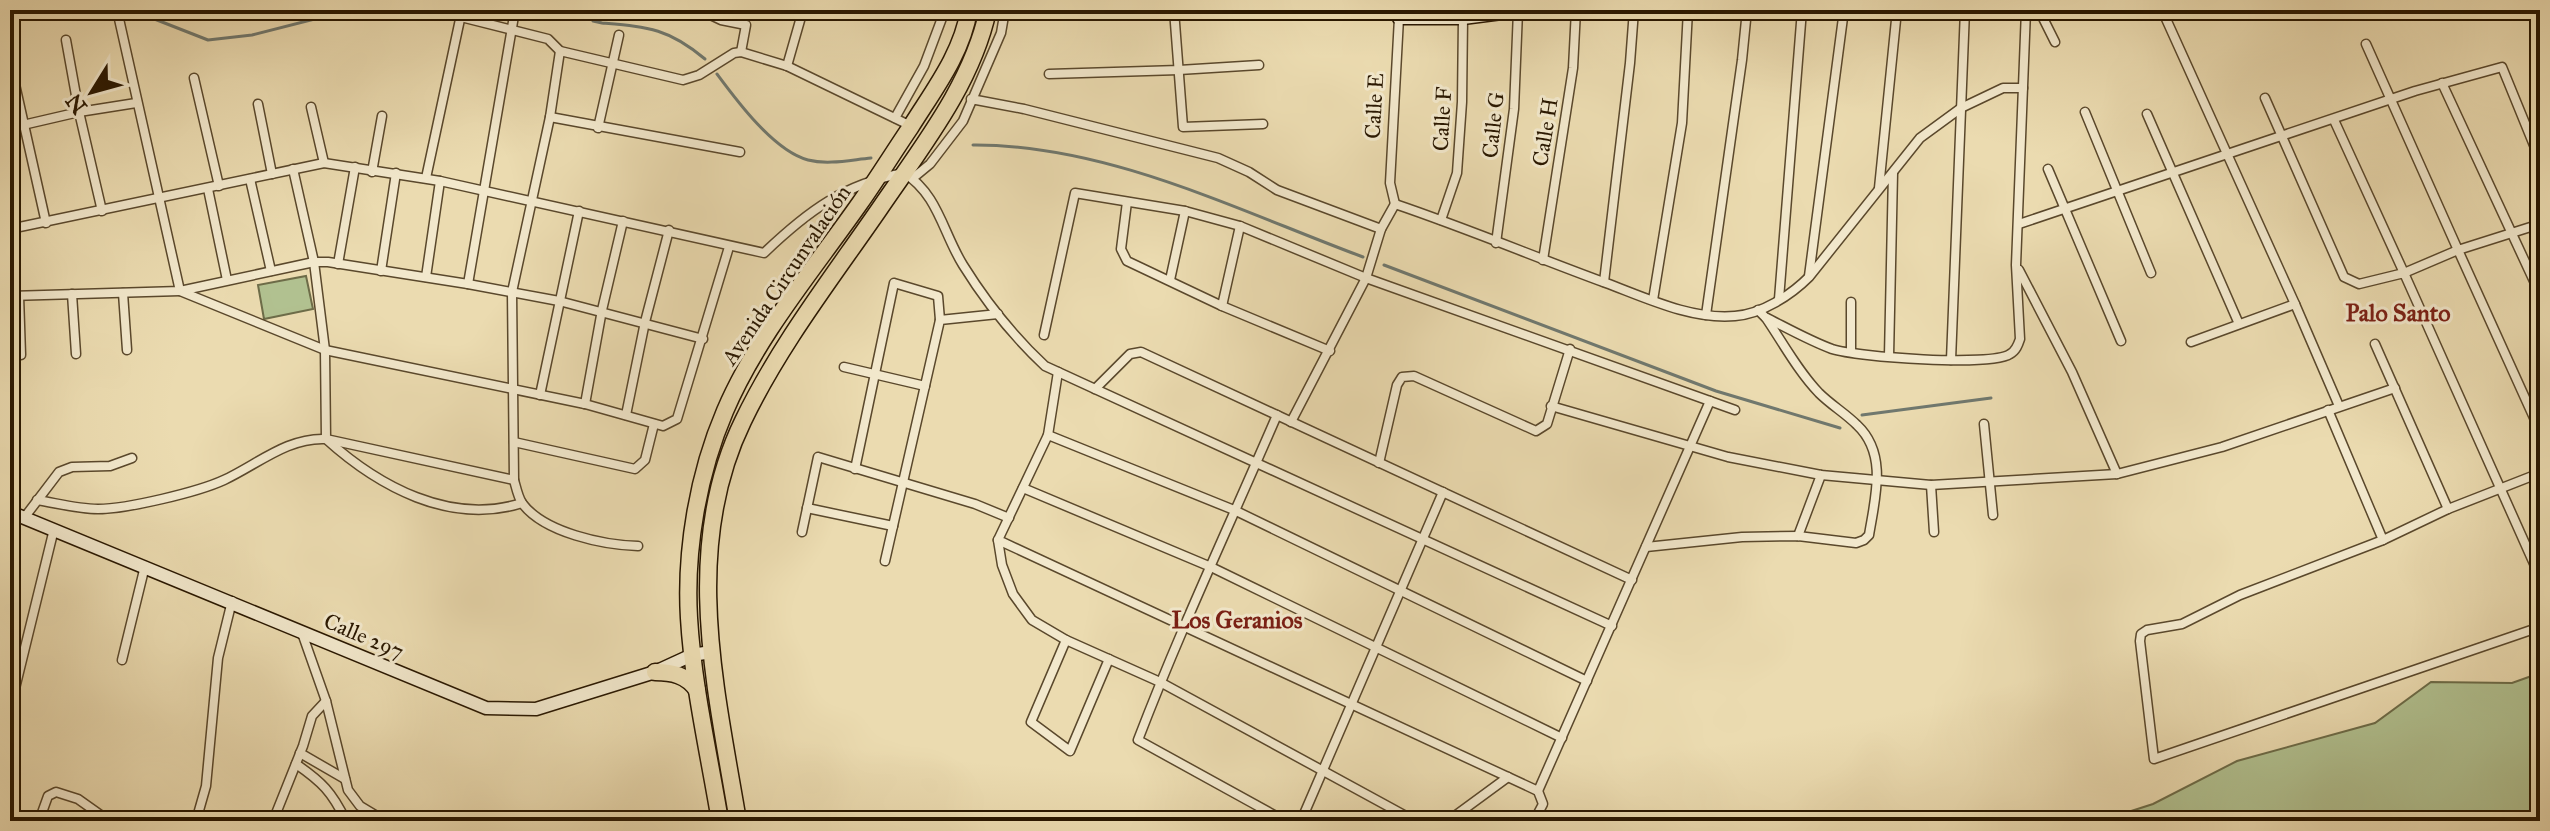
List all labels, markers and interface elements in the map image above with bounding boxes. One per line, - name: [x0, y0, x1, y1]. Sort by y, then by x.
- north arrow: [52, 52, 132, 132]
- street label: Calle E: [1359, 72, 1389, 140]
- street label: Calle F: [1427, 86, 1457, 152]
- text: N: [60, 88, 93, 119]
- street label: Calle G: [1476, 91, 1510, 159]
- street label: Calle H: [1526, 96, 1564, 168]
- street label: Avenida Circunvalación: [715, 180, 856, 371]
- district label: Palo Santo: [2346, 298, 2450, 328]
- district label: Los Geranios: [1171, 605, 1303, 635]
- street label: Calle 297: [320, 607, 408, 665]

